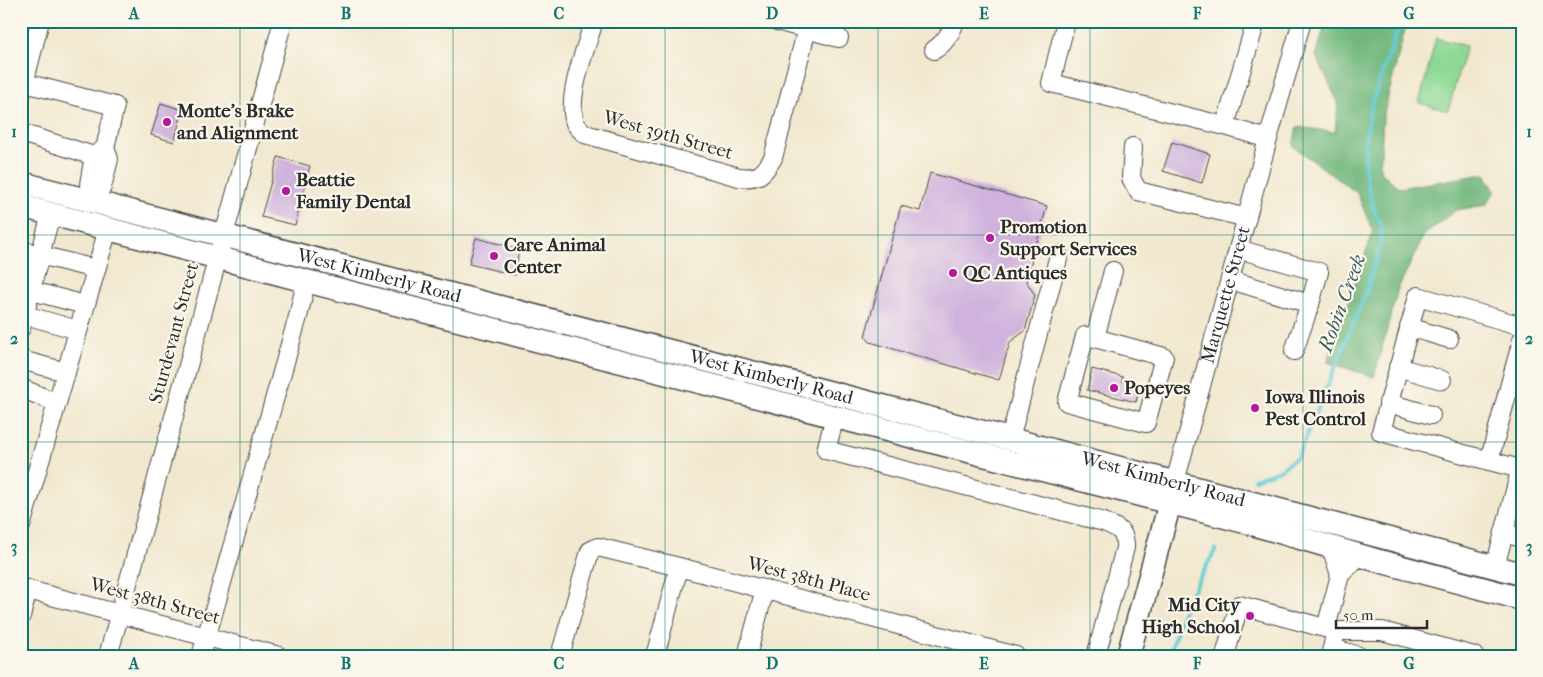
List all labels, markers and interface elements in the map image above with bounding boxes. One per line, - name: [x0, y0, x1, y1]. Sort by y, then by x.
- text: A: [128, 4, 140, 23]
- text: B: [341, 4, 351, 23]
- text: C: [554, 4, 565, 23]
- text: D: [766, 4, 778, 23]
- text: E: [979, 4, 989, 23]
- text: F: [1192, 4, 1202, 23]
- text: G: [1403, 4, 1415, 23]
- place label: Monte's Brake and Alignment: [176, 100, 299, 144]
- street label: West 39th Street: [600, 106, 736, 164]
- marker: Monte's Brake and Alignment: [161, 116, 173, 128]
- text: 1: [11, 122, 17, 141]
- text: 1: [1526, 122, 1532, 141]
- place label: Beattie Family Dental: [295, 169, 412, 213]
- marker: Beattie Family Dental: [280, 185, 292, 197]
- place label: Promotion Support Services: [1000, 216, 1137, 260]
- street label: Marquette Street: [1197, 223, 1255, 366]
- marker: Promotion Support Services: [984, 232, 996, 244]
- place label: Care Animal Center: [504, 234, 607, 278]
- street label: West Kimberly Road: [294, 244, 464, 308]
- marker: Care Animal Center: [488, 250, 500, 262]
- water label: Robin Creek: [1313, 251, 1370, 357]
- street label: Sturdevant Street: [145, 260, 203, 406]
- place label: QC Antiques: [963, 262, 1067, 284]
- marker: QC Antiques: [947, 267, 959, 279]
- text: 2: [10, 329, 18, 348]
- text: 2: [1525, 329, 1533, 348]
- street label: West Kimberly Road: [686, 345, 856, 409]
- place label: Popeyes: [1124, 377, 1190, 399]
- marker: Popeyes: [1108, 382, 1120, 394]
- place label: Iowa Illinois Pest Control: [1265, 386, 1367, 430]
- marker: Iowa Illinois Pest Control: [1249, 402, 1261, 414]
- street label: West Kimberly Road: [1078, 447, 1248, 512]
- text: 3: [11, 537, 17, 557]
- text: 3: [1526, 537, 1532, 557]
- street label: West 38th Place: [744, 552, 873, 606]
- street label: West 38th Street: [87, 573, 223, 629]
- place label: Mid City High School: [1141, 594, 1241, 638]
- scale bar: [1336, 597, 1427, 629]
- text: 50 m: [1343, 606, 1374, 624]
- marker: Mid City High School: [1244, 610, 1256, 622]
- text: A: [128, 654, 140, 673]
- text: B: [341, 654, 351, 673]
- text: C: [554, 654, 565, 673]
- text: D: [766, 654, 778, 673]
- text: E: [979, 654, 989, 673]
- text: F: [1192, 654, 1202, 673]
- text: G: [1403, 654, 1415, 673]

